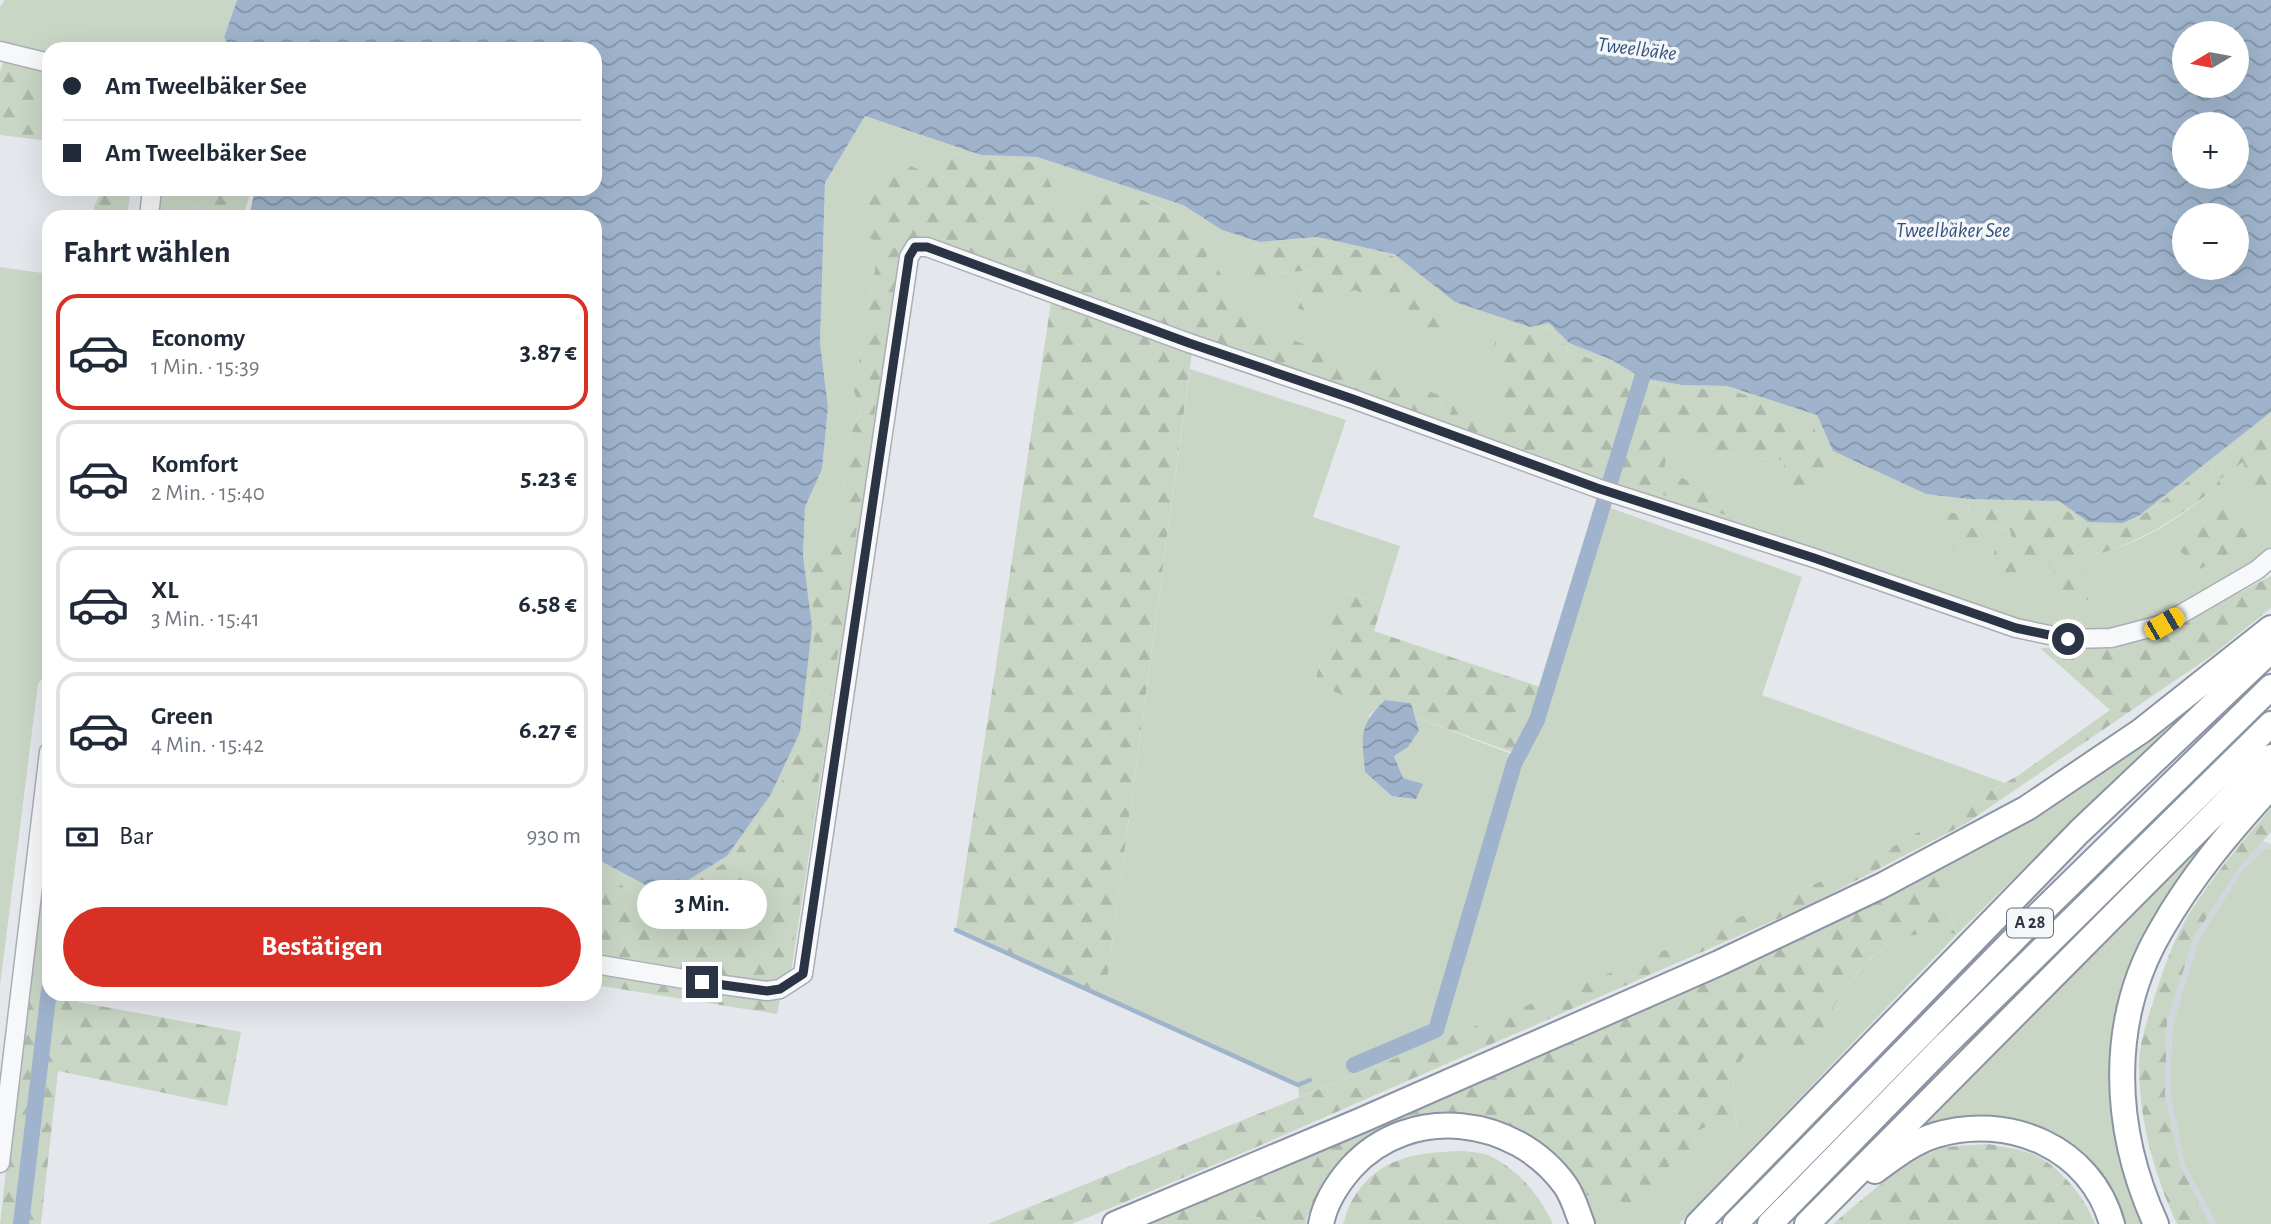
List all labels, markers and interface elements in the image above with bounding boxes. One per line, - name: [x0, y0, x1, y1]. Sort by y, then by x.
- north arrow: [2172, 21, 2249, 98]
- map controls: [2172, 21, 2249, 280]
- water label: Tweelbäke: [1596, 34, 1678, 64]
- text: Am Tweelbäker See: [105, 73, 307, 99]
- button: +: [2172, 112, 2249, 189]
- text: Am Tweelbäker See: [105, 140, 307, 166]
- button: −: [2172, 203, 2249, 280]
- water label: Tweelbäker See: [1896, 220, 2010, 241]
- text: Fahrt wählen: [63, 236, 231, 268]
- icon: car: [67, 321, 130, 384]
- text: Economy: [151, 325, 245, 351]
- text: 3.87 €: [520, 339, 577, 365]
- text: 1 Min. · 15:39: [151, 356, 260, 379]
- icon: car: [67, 447, 130, 510]
- text: Komfort: [151, 451, 238, 477]
- text: 5.23 €: [520, 465, 577, 491]
- text: 2 Min. · 15:40: [151, 482, 265, 505]
- icon: car: [67, 573, 130, 636]
- text: XL: [151, 577, 178, 603]
- text: 6.58 €: [518, 591, 577, 617]
- car: [2141, 604, 2188, 644]
- text: 3 Min. · 15:41: [151, 608, 260, 631]
- route start: [2052, 623, 2084, 655]
- icon: car: [67, 699, 130, 762]
- text: Green: [151, 703, 213, 729]
- text: 6.27 €: [519, 717, 577, 743]
- text: 4 Min. · 15:42: [151, 734, 264, 757]
- icon: cash: [63, 818, 101, 856]
- text: Bar: [119, 823, 153, 849]
- text: 930 m: [526, 825, 581, 848]
- callout: 3 Min.: [637, 880, 767, 930]
- text: 3 Min.: [674, 893, 730, 916]
- button: Bestätigen: [63, 907, 581, 987]
- road number: A 28: [2007, 908, 2053, 938]
- route end: [686, 966, 718, 998]

